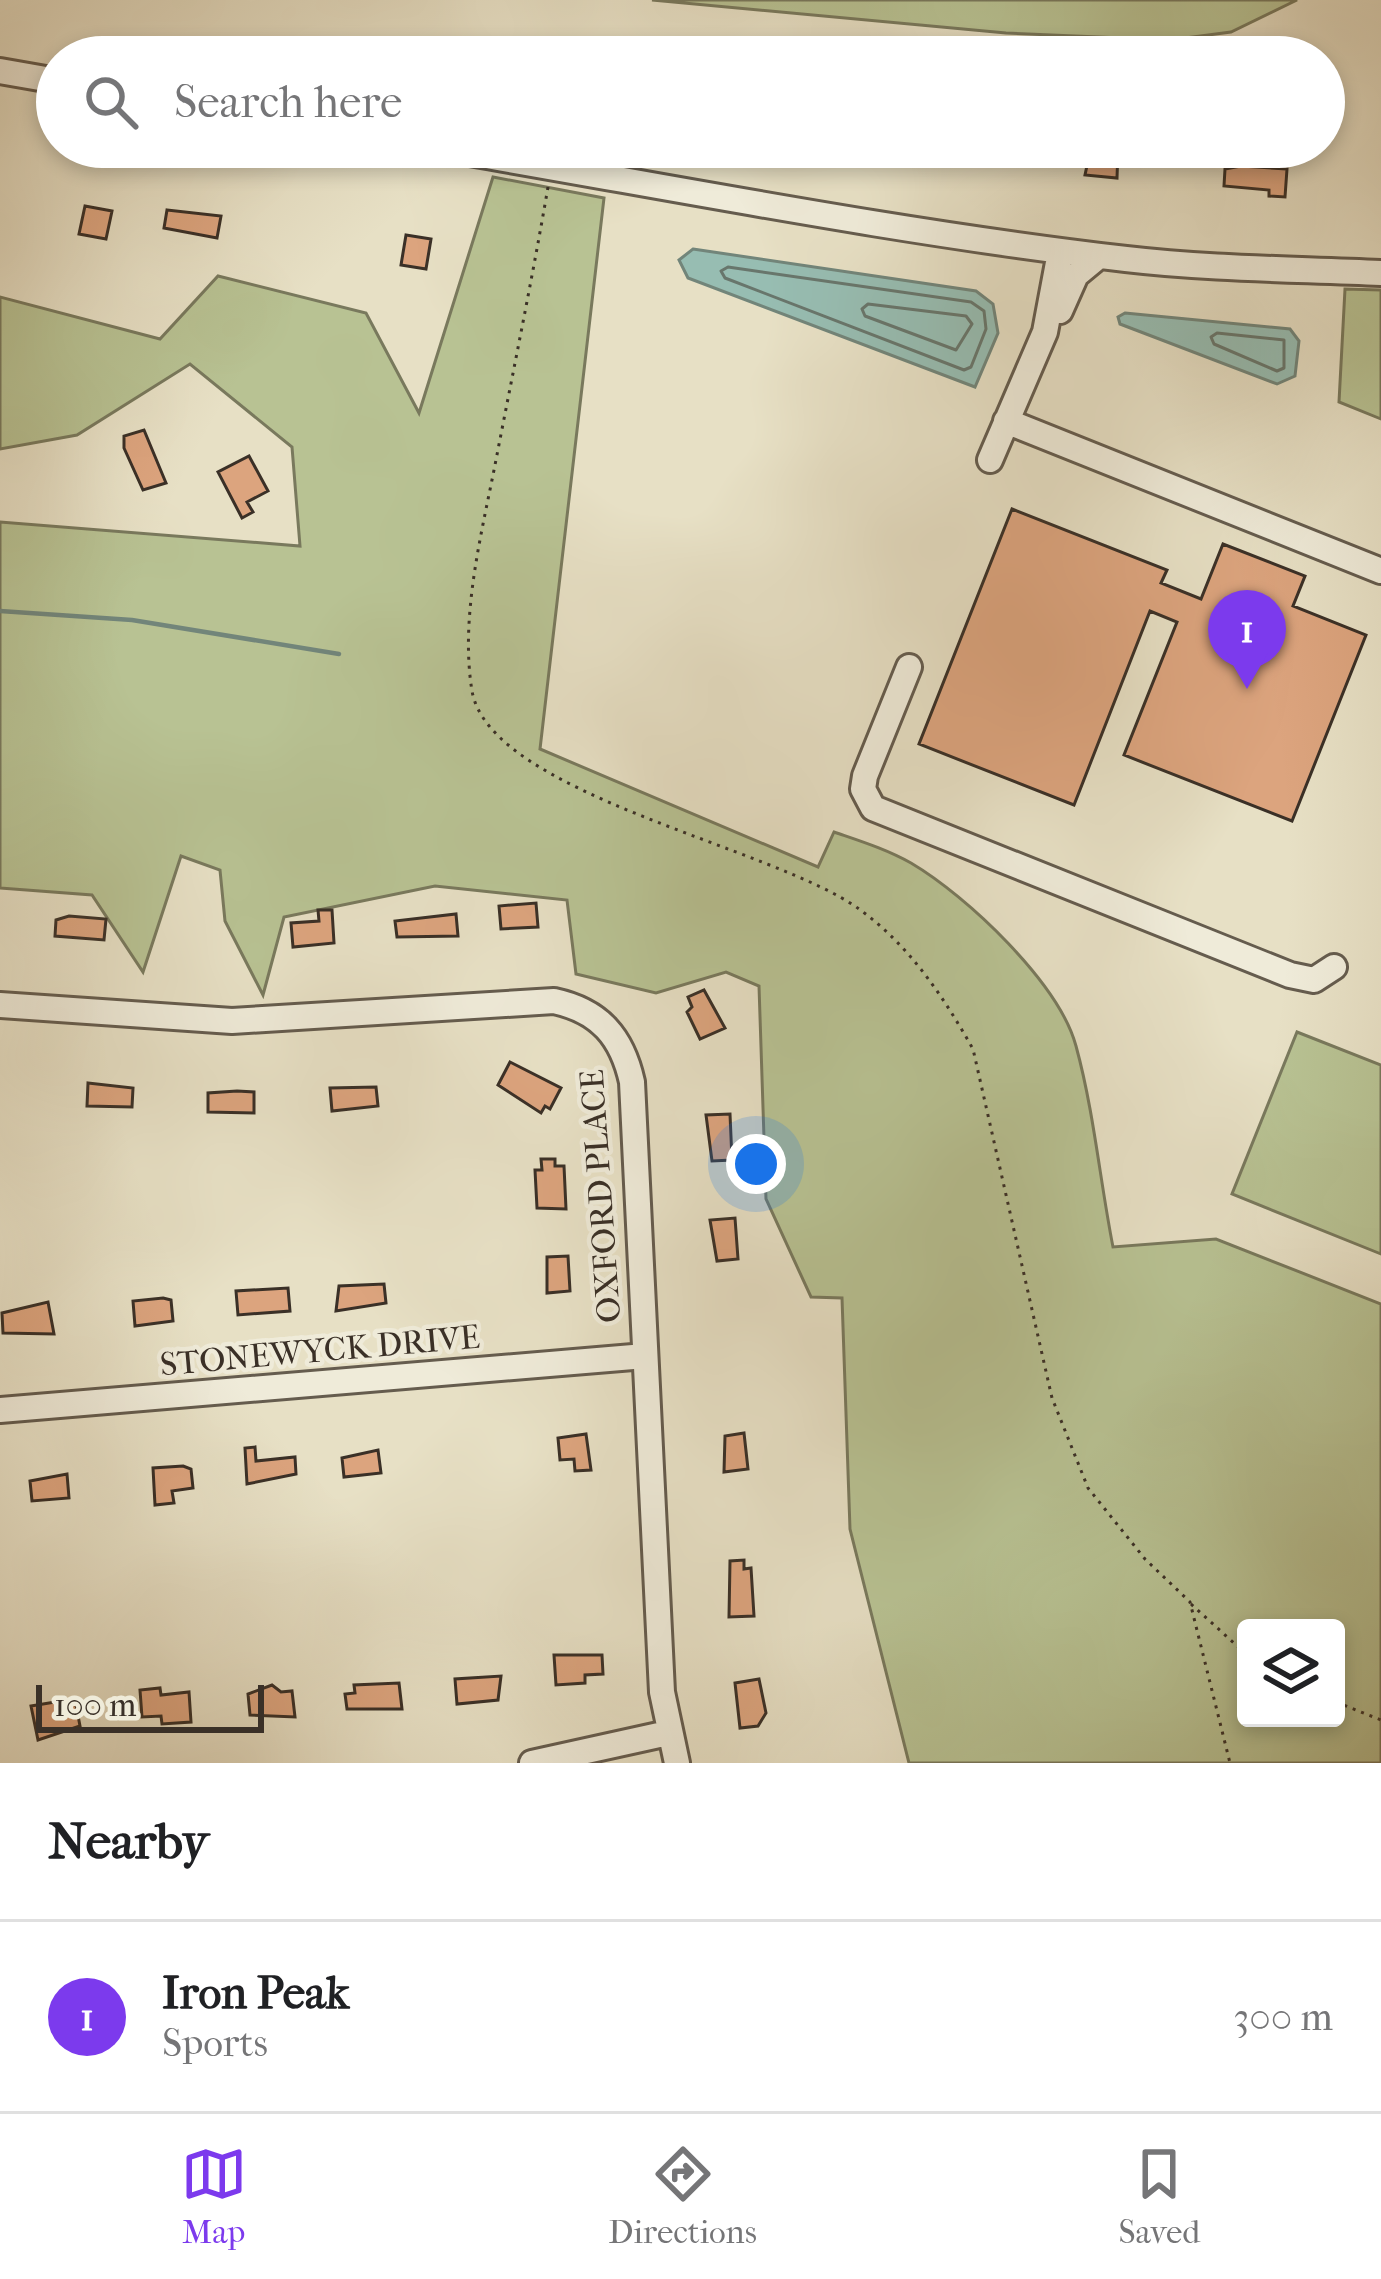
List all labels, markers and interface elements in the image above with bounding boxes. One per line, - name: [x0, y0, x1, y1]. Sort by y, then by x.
- search box: [36, 36, 1345, 168]
- icon: search: [78, 69, 144, 135]
- text: Search here: [174, 76, 402, 129]
- pin: 1: [1208, 590, 1286, 689]
- street label: OXFORD PLACE: [573, 1068, 629, 1324]
- your location: [726, 1134, 786, 1194]
- street label: STONEWYCK DRIVE: [158, 1318, 482, 1384]
- map controls: [1237, 1619, 1345, 1727]
- button: layers: [1237, 1619, 1345, 1727]
- scale bar: [36, 1679, 264, 1732]
- text: 100 m: [54, 1686, 137, 1725]
- text: Nearby: [48, 1811, 209, 1871]
- text: Iron Peak: [162, 1967, 349, 2020]
- text: 1: [80, 1994, 94, 2040]
- text: 300 m: [1233, 1994, 1333, 2040]
- text: Sports: [162, 2020, 268, 2066]
- tab: Map: [181, 2141, 247, 2252]
- tab: Directions: [608, 2141, 757, 2252]
- tab: Saved: [1118, 2141, 1200, 2252]

